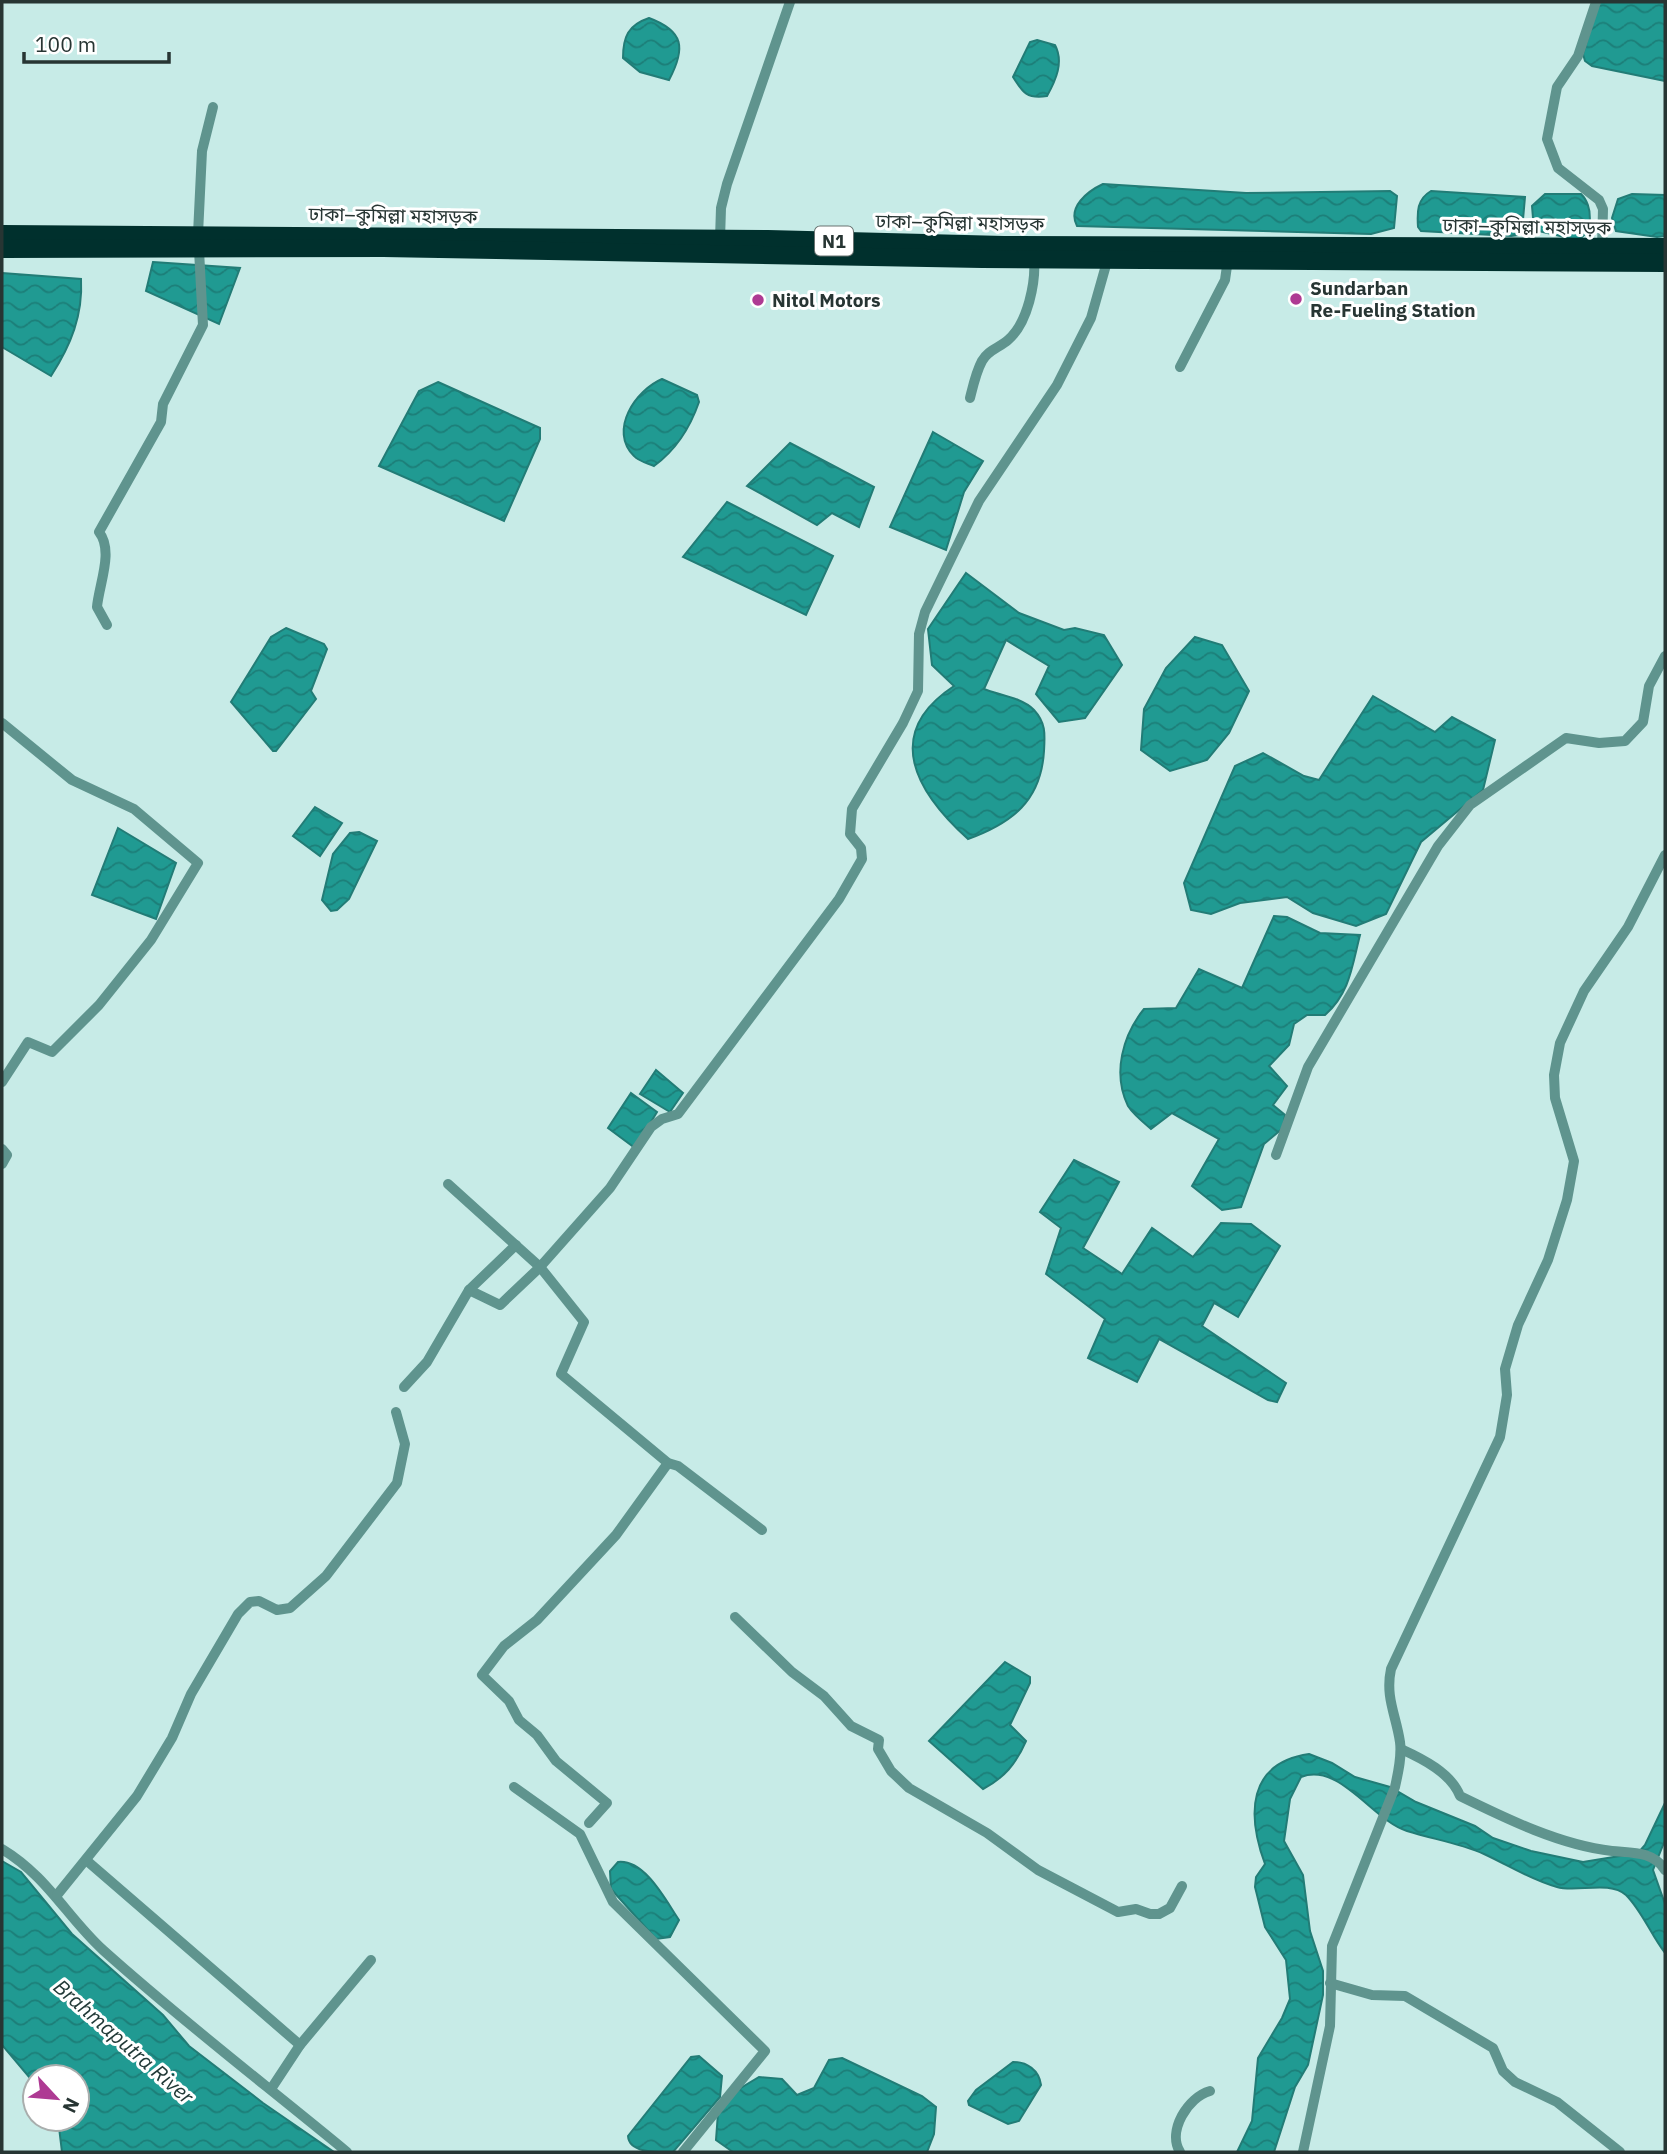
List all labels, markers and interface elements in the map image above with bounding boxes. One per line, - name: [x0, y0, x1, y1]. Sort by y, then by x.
- scale bar: [24, 21, 170, 65]
- text: 100 m: [35, 30, 96, 58]
- street label: ঢাকা–কুমিল্লা মহাসড়ক: [307, 202, 478, 228]
- street label: ঢাকা–কুমিল্লা মহাসড়ক: [874, 209, 1045, 235]
- street label: ঢাকা–কুমিল্লা মহাসড়ক: [1441, 213, 1612, 239]
- road number: N1: [815, 227, 853, 256]
- place label: Sundarban Re-Fueling Station: [1310, 276, 1476, 322]
- place label: Nitol Motors: [772, 288, 881, 312]
- marker: Sundarban Re-Fueling Station: [1288, 291, 1304, 307]
- marker: Nitol Motors: [750, 292, 766, 308]
- water label: Brahmaputra River: [48, 1972, 201, 2111]
- north arrow: [21, 2063, 91, 2133]
- text: N: [57, 2094, 85, 2117]

